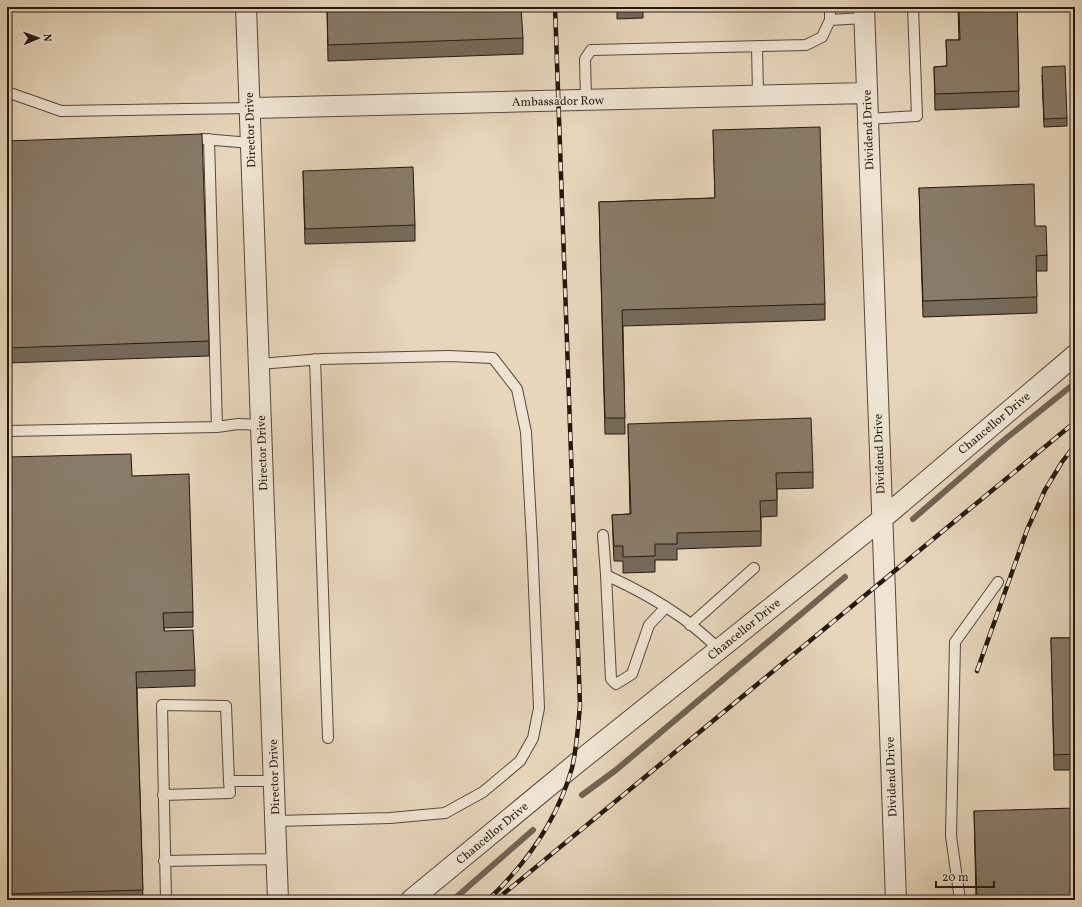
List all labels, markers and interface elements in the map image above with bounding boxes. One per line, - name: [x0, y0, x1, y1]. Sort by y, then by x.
- north arrow: [18, 18, 58, 58]
- text: N: [39, 33, 54, 42]
- street label: Dividend Drive: [860, 89, 878, 170]
- street label: Director Drive: [242, 92, 260, 168]
- street label: Ambassador Row: [512, 93, 605, 111]
- street label: Chancellor Drive: [955, 389, 1034, 459]
- street label: Dividend Drive: [871, 413, 889, 494]
- street label: Director Drive: [254, 415, 272, 491]
- street label: Chancellor Drive: [705, 595, 785, 664]
- street label: Dividend Drive: [883, 736, 901, 817]
- street label: Director Drive: [266, 739, 284, 815]
- street label: Chancellor Drive: [453, 799, 532, 869]
- scale bar: [936, 863, 994, 889]
- text: 20 m: [942, 870, 969, 886]

